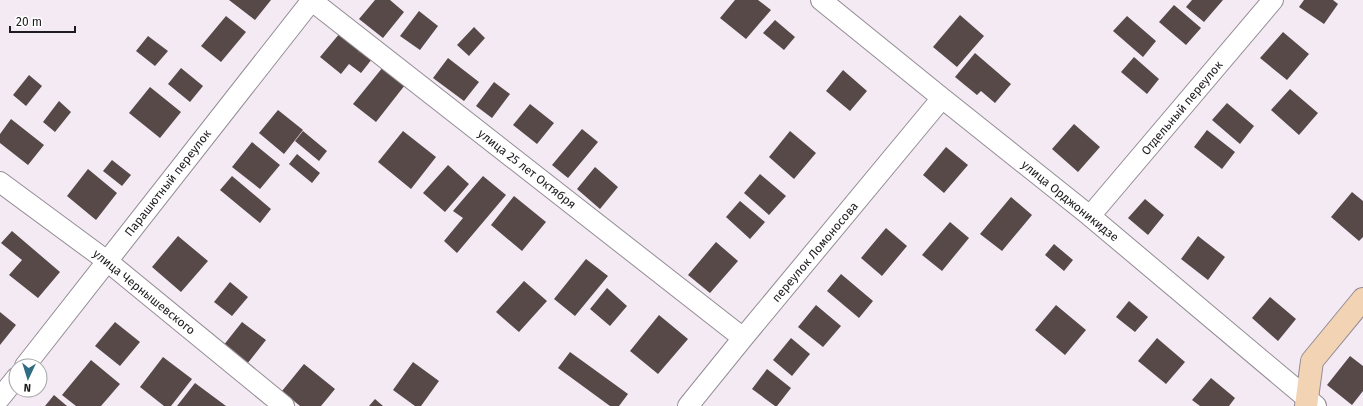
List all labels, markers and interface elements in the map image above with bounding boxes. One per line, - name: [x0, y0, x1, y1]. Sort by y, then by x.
- scale bar: [10, 8, 75, 34]
- text: 20 m: [16, 15, 42, 29]
- street label: Отдельный переулок: [1138, 57, 1226, 158]
- street label: Парашютный переулок: [122, 126, 215, 239]
- street label: улица 25 лет Октября: [475, 126, 579, 212]
- street label: улица Орджоникидзе: [1019, 157, 1121, 245]
- street label: переулок Ломоносова: [769, 199, 861, 305]
- street label: улица Чернышевского: [90, 247, 198, 337]
- north arrow: [8, 358, 48, 398]
- text: N: [23, 381, 31, 394]

